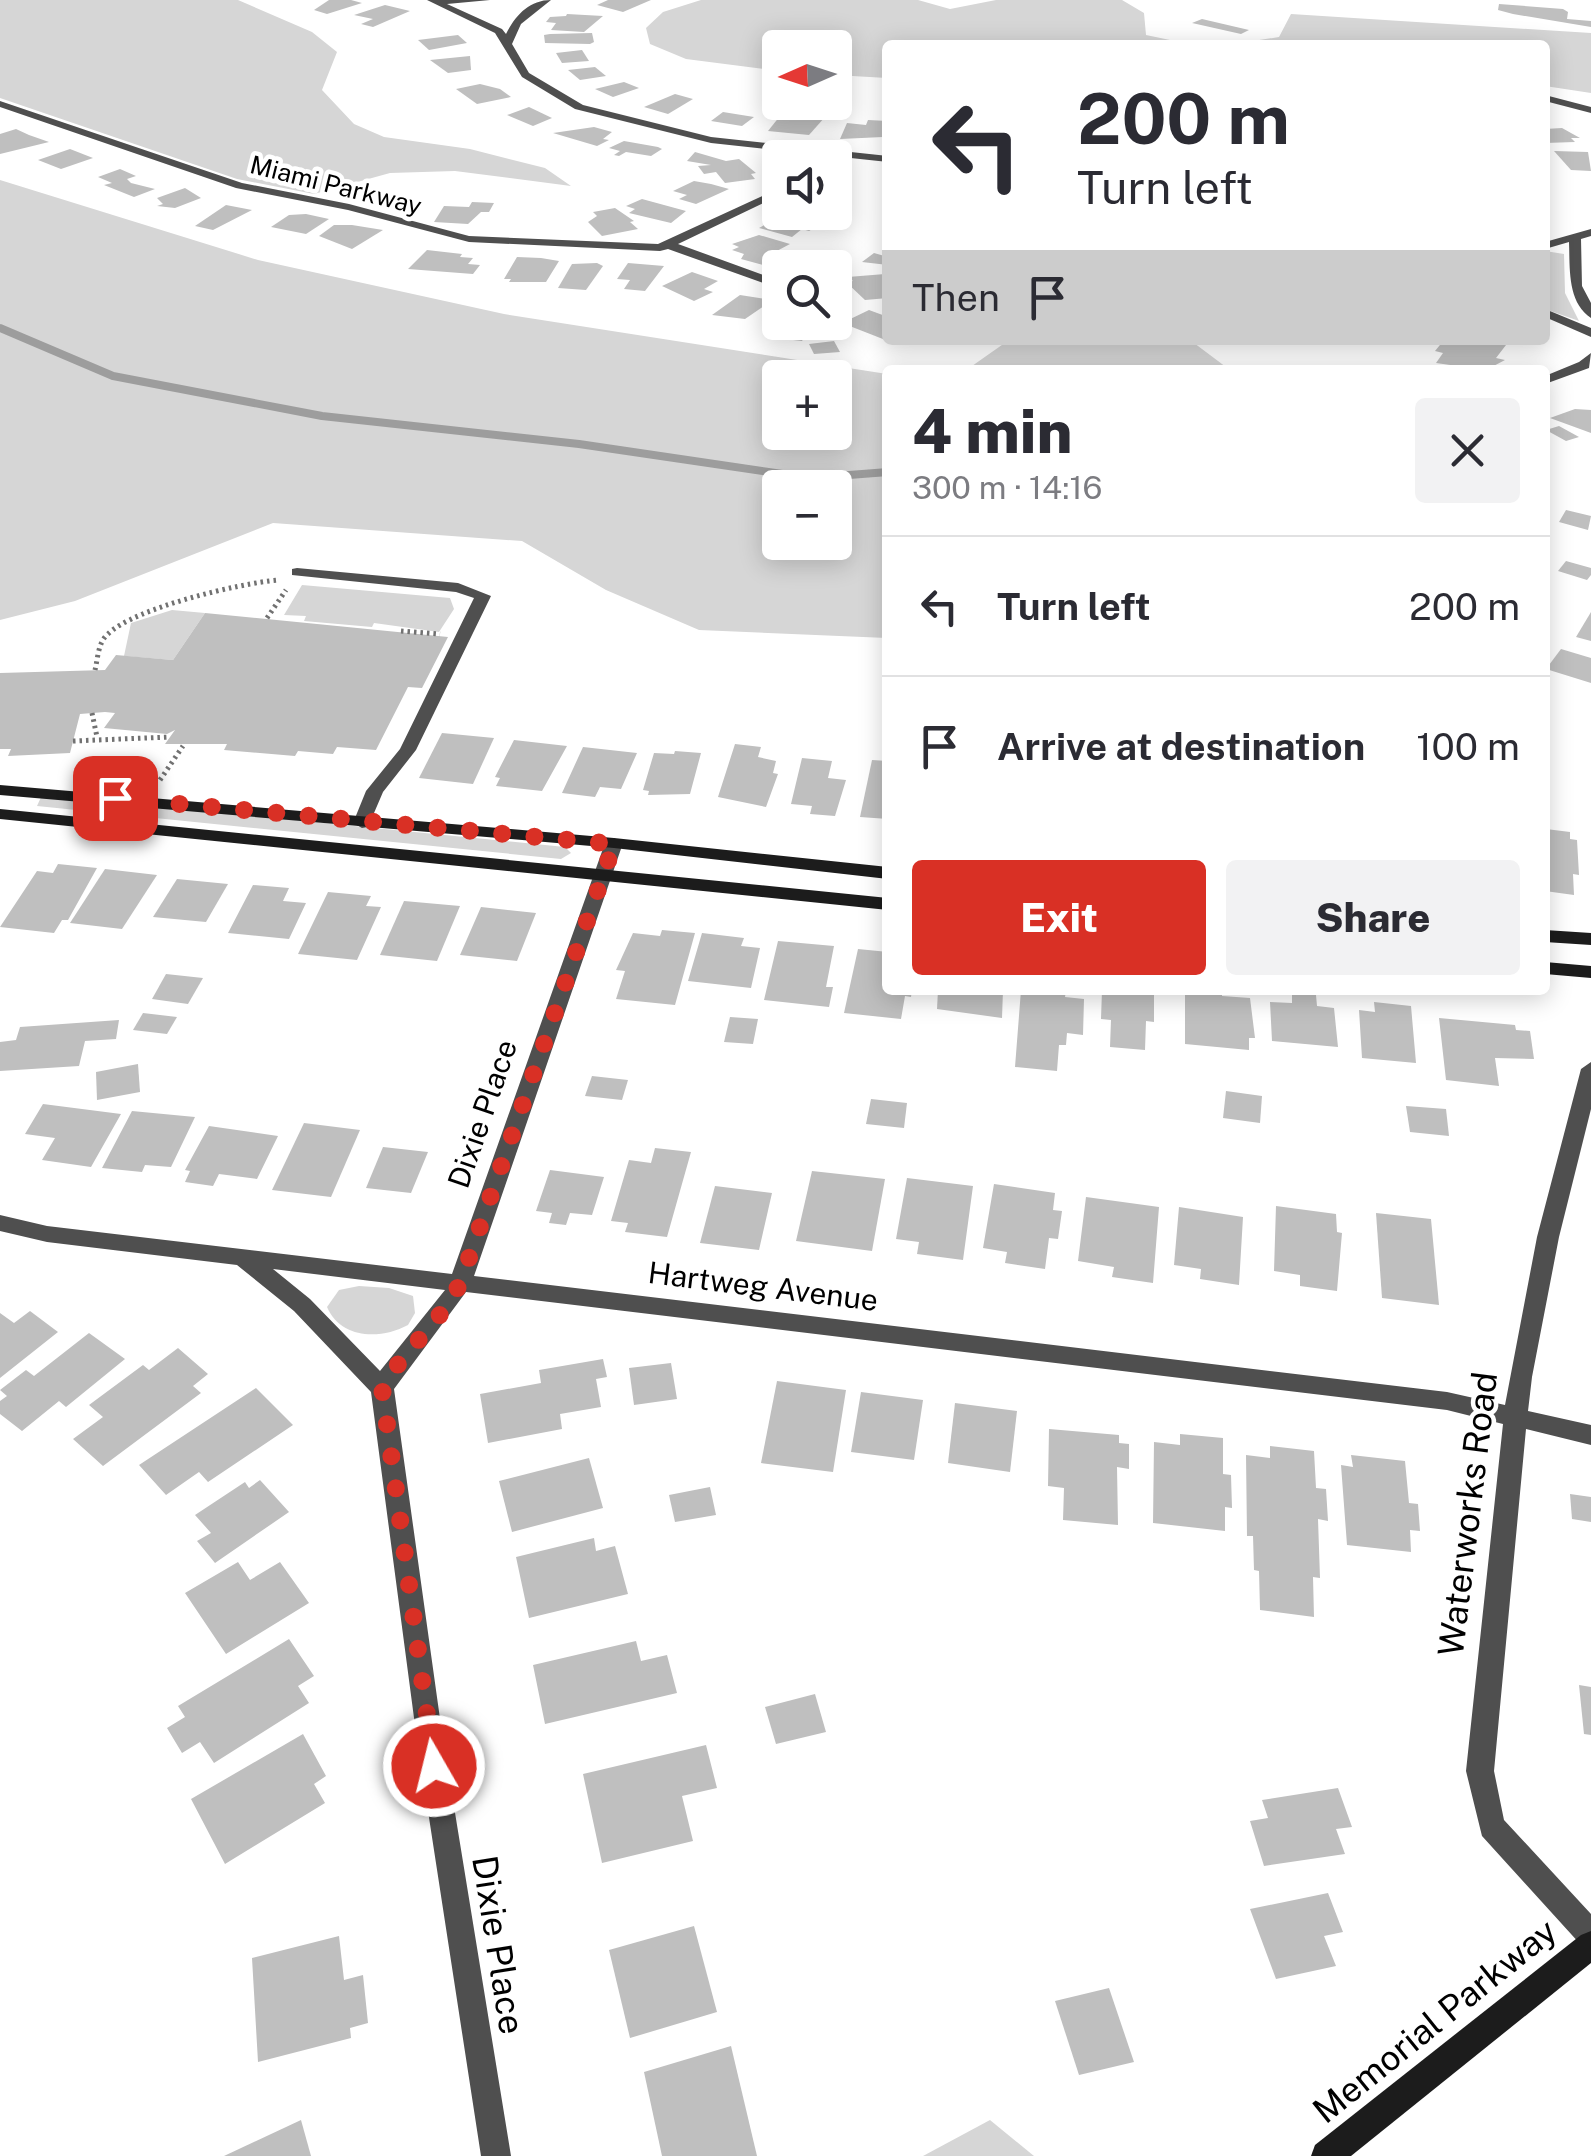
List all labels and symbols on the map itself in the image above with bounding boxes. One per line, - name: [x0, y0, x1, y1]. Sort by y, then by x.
- north arrow: [762, 30, 852, 120]
- street label: Miami Parkway: [247, 149, 425, 221]
- pin: [73, 756, 158, 841]
- street label: Dixie Place: [440, 1035, 524, 1193]
- street label: Hartweg Avenue: [646, 1254, 880, 1318]
- street label: Waterworks Road: [1430, 1369, 1505, 1658]
- position arrow: [382, 1714, 486, 1818]
- street label: Dixie Place: [464, 1853, 533, 2037]
- street label: Memorial Parkway: [1305, 1910, 1565, 2131]

